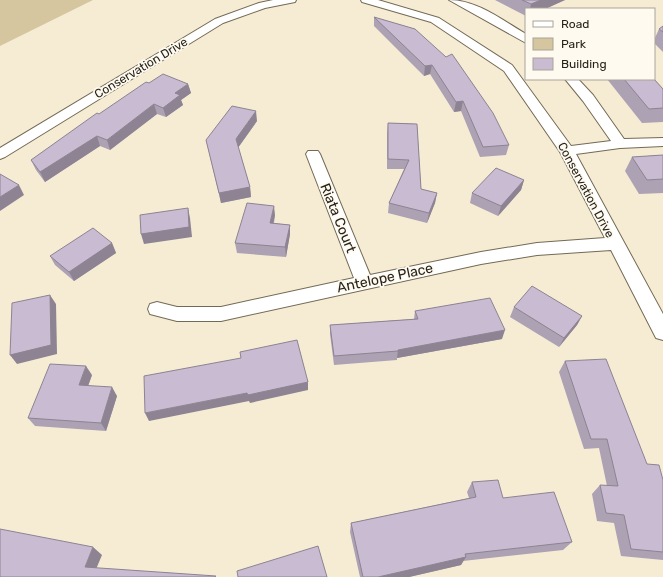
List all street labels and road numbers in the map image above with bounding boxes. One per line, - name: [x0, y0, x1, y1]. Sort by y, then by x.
- street label: Conservation Drive: [92, 35, 190, 101]
- street label: Conservation Drive: [555, 140, 617, 240]
- street label: Riata Court: [316, 181, 360, 256]
- street label: Antelope Place: [335, 259, 435, 296]

